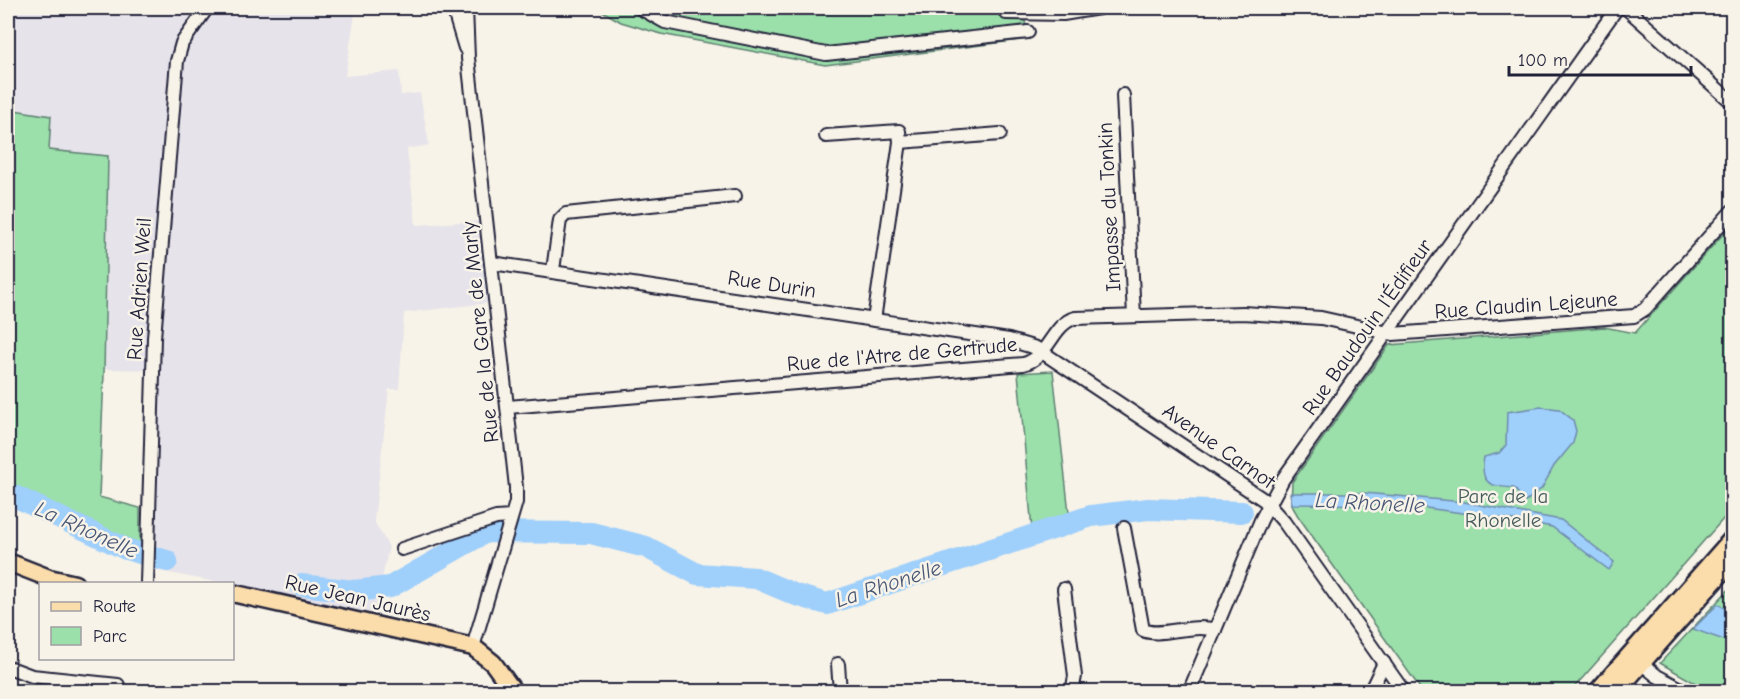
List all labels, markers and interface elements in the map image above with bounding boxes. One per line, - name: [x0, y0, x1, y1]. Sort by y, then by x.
- scale bar: [1509, 39, 1690, 77]
- text: 100 m: [1518, 50, 1568, 71]
- street label: Impasse du Tonkin: [1093, 122, 1125, 292]
- street label: Rue Adrien Weil: [122, 217, 156, 361]
- street label: Rue de la Gare de Marly: [456, 219, 504, 444]
- street label: Rue Baudouin l'Édifieur: [1297, 234, 1437, 420]
- street label: Rue Durin: [726, 265, 818, 303]
- street label: Rue Claudin Lejeune: [1434, 287, 1618, 323]
- street label: Rue de l'Atre de Gertrude: [786, 332, 1018, 376]
- street label: Avenue Carnot: [1158, 398, 1281, 494]
- park label: Parc de la Rhonelle: [1458, 484, 1548, 532]
- water label: La Rhonelle: [1314, 487, 1426, 519]
- water label: La Rhonelle: [31, 496, 142, 564]
- water label: La Rhonelle: [832, 555, 945, 613]
- street label: Rue Jean Jaurès: [283, 570, 433, 626]
- legend: [39, 582, 234, 660]
- text: Route: [93, 596, 136, 617]
- text: Parc: [93, 626, 127, 647]

